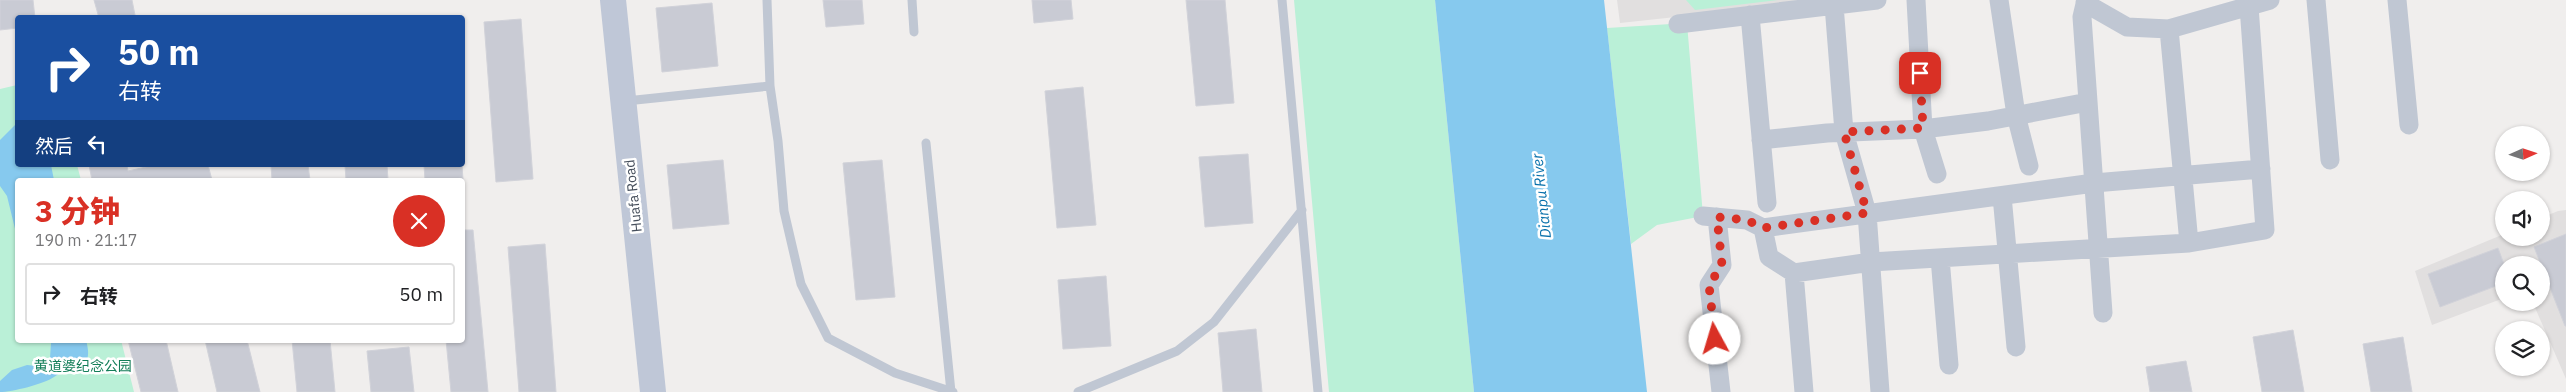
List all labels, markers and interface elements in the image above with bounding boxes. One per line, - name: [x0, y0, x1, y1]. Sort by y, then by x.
- text: 50 m: [118, 29, 200, 75]
- icon: right: [35, 35, 100, 100]
- pin: [1899, 52, 1941, 94]
- icon: arrive: [1906, 59, 1934, 87]
- text: 右转: [118, 76, 162, 105]
- north arrow: [2495, 126, 2550, 181]
- map controls: [2495, 126, 2550, 376]
- icon: left: [83, 130, 111, 158]
- text: 然后: [35, 134, 73, 158]
- water label: Dianpu River: [1527, 152, 1555, 239]
- street label: Huafa Road: [620, 159, 646, 233]
- text: 3 分钟: [35, 191, 120, 230]
- button: sound: [2495, 191, 2550, 246]
- button: close: [393, 195, 445, 247]
- text: 190 m · 21:17: [35, 230, 137, 250]
- button: search: [2495, 256, 2550, 311]
- icon: right: [37, 280, 65, 308]
- text: 50 m: [399, 282, 443, 306]
- text: 右转: [80, 284, 118, 308]
- position arrow: [1688, 312, 1740, 364]
- button: layers: [2495, 321, 2550, 376]
- park label: 黄道婆纪念公园: [34, 357, 132, 375]

